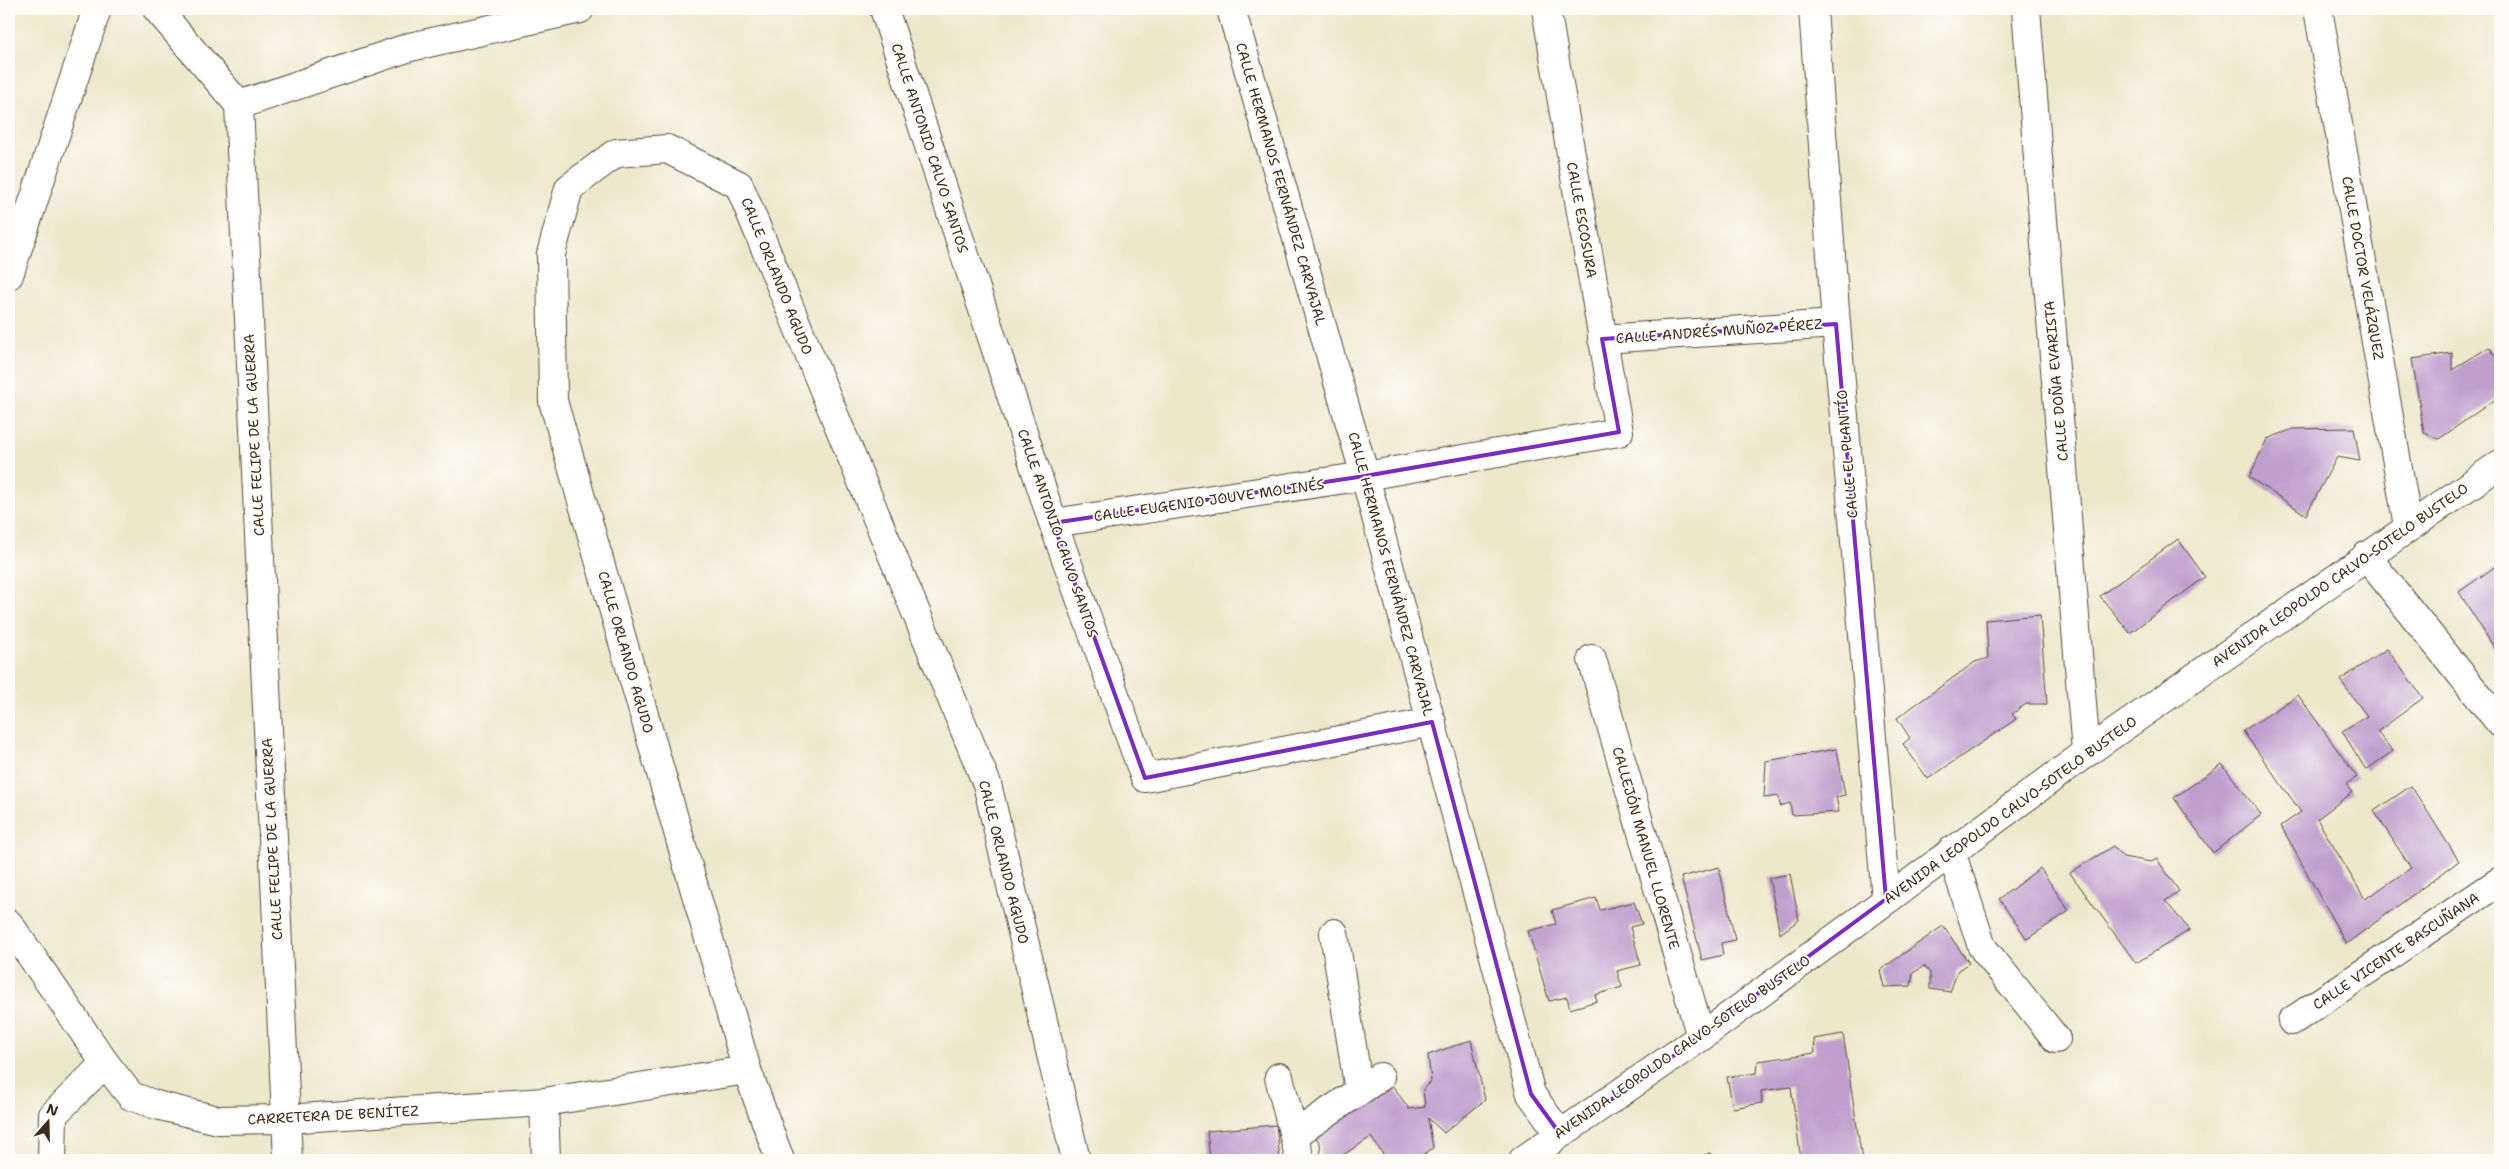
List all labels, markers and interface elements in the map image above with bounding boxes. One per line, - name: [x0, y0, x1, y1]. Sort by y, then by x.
- street label: CALLE HERMANOS FERNÁNDEZ CARVAJAL: [1232, 40, 1330, 328]
- street label: CALLE ANTONIO CALVO SANTOS: [888, 41, 973, 255]
- street label: CALLE ESCOSURA: [1563, 161, 1601, 279]
- street label: CALLE DOCTOR VELÁZQUEZ: [2338, 175, 2388, 362]
- street label: CALLE ORLANDO AGUDO: [737, 195, 817, 357]
- street label: CALLE DOÑA EVARISTA: [2039, 300, 2072, 462]
- street label: CALLE ANDRÉS MUÑOZ PÉREZ: [1615, 314, 1823, 347]
- street label: CALLE FELIPE DE LA GUERRA: [240, 333, 268, 537]
- street label: CALLE EL PLANTÍO: [1832, 389, 1862, 519]
- street label: CALLE ANTONIO CALVO SANTOS: [1014, 426, 1102, 640]
- street label: CALLE HERMANOS FERNÁNDEZ CARVAJAL: [1344, 430, 1438, 718]
- street label: CALLE EUGENIO JOUVE MOLINÉS: [1093, 475, 1326, 525]
- street label: AVENIDA LEOPOLDO CALVO-SOTELO BUSTELO: [2208, 479, 2472, 671]
- street label: CALLE ORLANDO AGUDO: [594, 569, 658, 735]
- street label: AVENIDA LEOPOLDO CALVO-SOTELO BUSTELO: [1880, 712, 2140, 908]
- street label: CALLE FELIPE DE LA GUERRA: [258, 737, 286, 941]
- street label: CALLEJÓN MANUEL LLORENTE: [1608, 745, 1684, 952]
- street label: CALLE ORLANDO AGUDO: [975, 778, 1033, 946]
- street label: CALLE VICENTE BASCUÑANA: [2309, 888, 2483, 1014]
- street label: AVENIDA LEOPOLDO CALVO-SOTELO BUSTELO: [1550, 951, 1814, 1143]
- north arrow: [22, 1096, 72, 1146]
- text: N: [44, 1099, 61, 1120]
- street label: CARRETERA DE BENÍTEZ: [247, 1101, 420, 1128]

